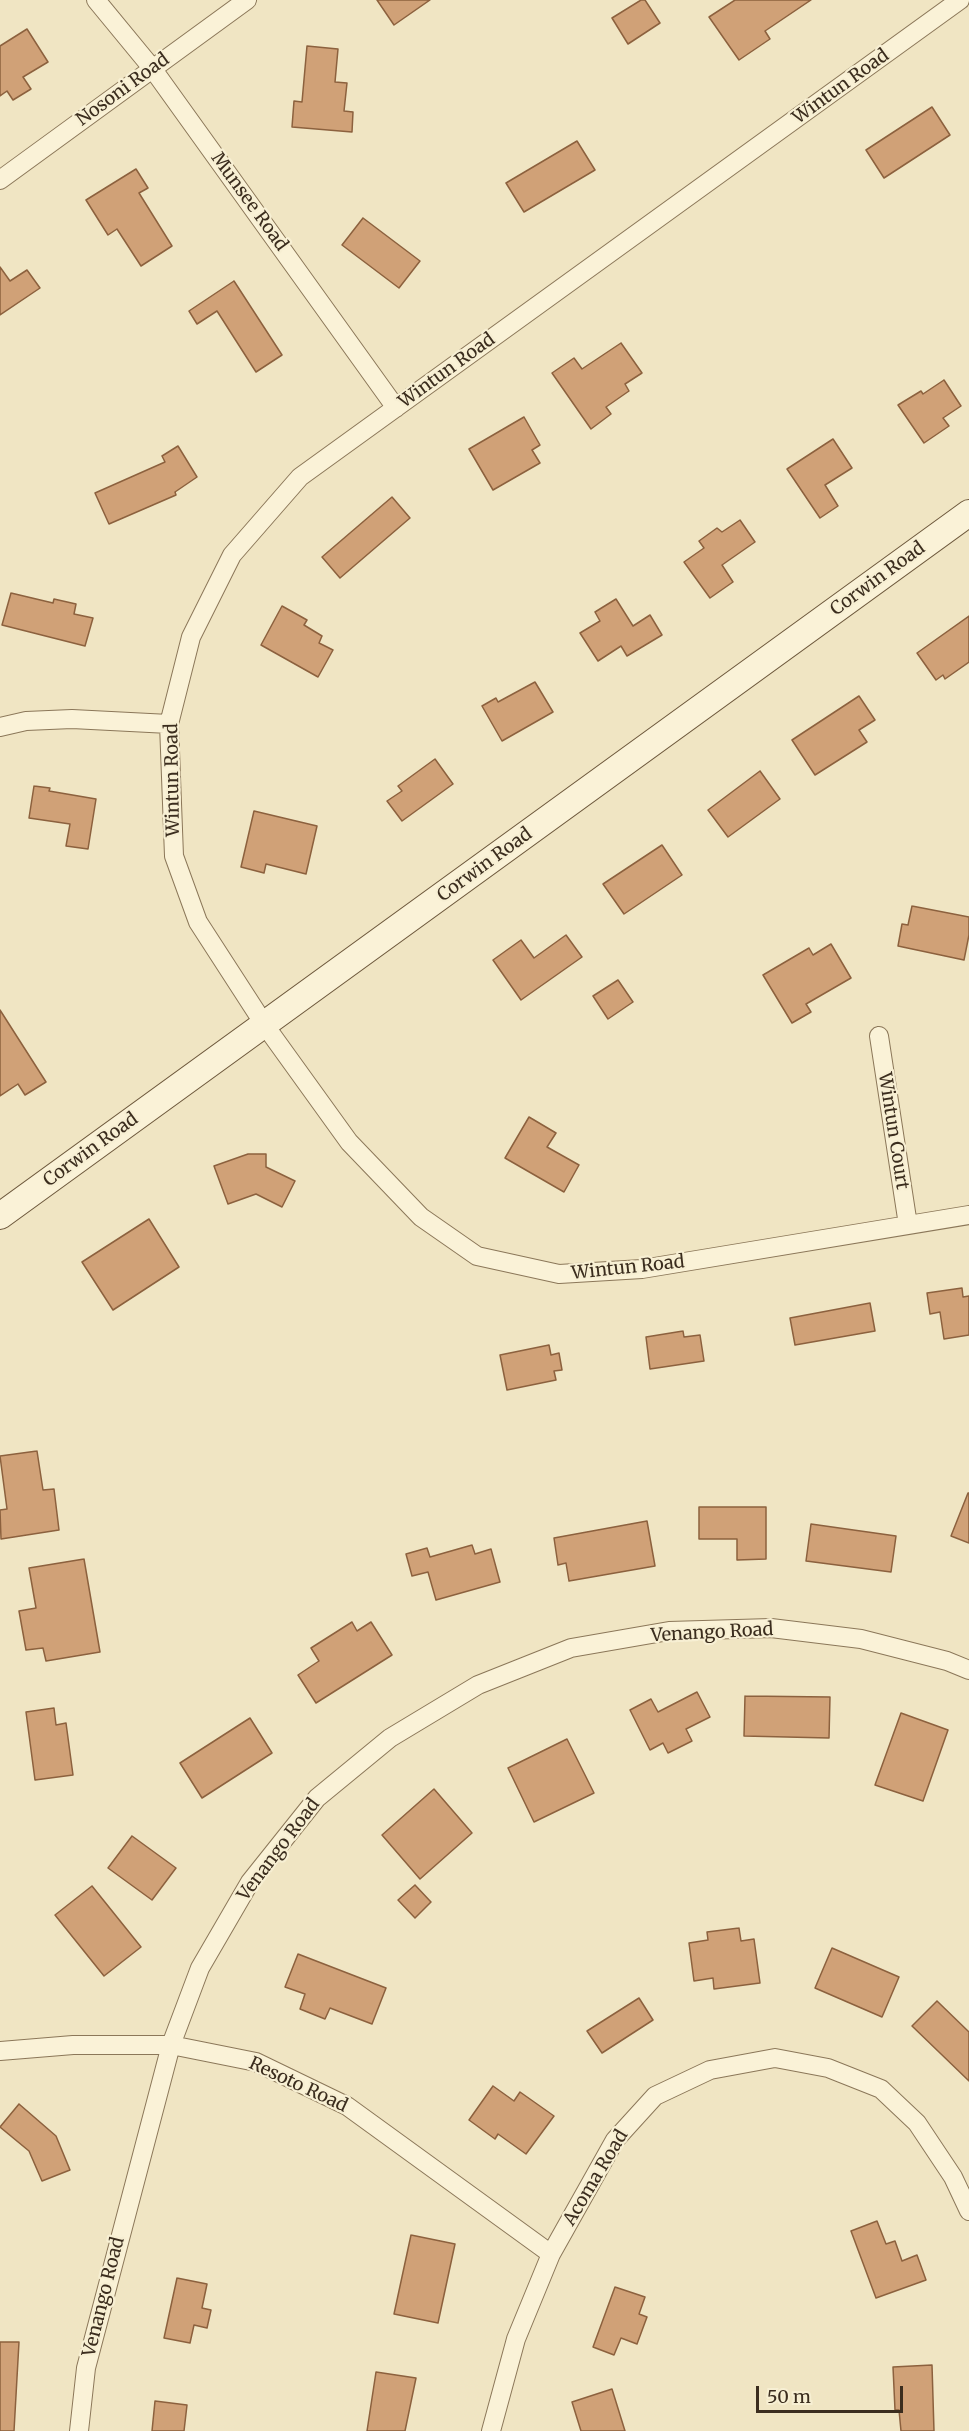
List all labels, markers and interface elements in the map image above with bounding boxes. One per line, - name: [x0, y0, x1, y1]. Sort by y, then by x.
- street label: Wintun Road: [789, 45, 893, 129]
- street label: Nosoni Road: [72, 49, 174, 131]
- street label: Munsee Road: [206, 149, 292, 255]
- street label: Wintun Road: [395, 329, 499, 413]
- street label: Corwin Road: [827, 537, 929, 621]
- street label: Wintun Road: [161, 723, 185, 837]
- street label: Corwin Road: [434, 823, 536, 907]
- street label: Wintun Court: [873, 1071, 913, 1191]
- street label: Corwin Road: [40, 1108, 142, 1192]
- street label: Wintun Road: [570, 1251, 686, 1285]
- street label: Venango Road: [650, 1619, 774, 1647]
- street label: Venango Road: [233, 1794, 325, 1906]
- street label: Resoto Road: [245, 2053, 351, 2117]
- street label: Acoma Road: [559, 2126, 633, 2230]
- street label: Venango Road: [79, 2235, 129, 2359]
- scale bar: [759, 2374, 906, 2412]
- text: 50 m: [767, 2385, 811, 2408]

